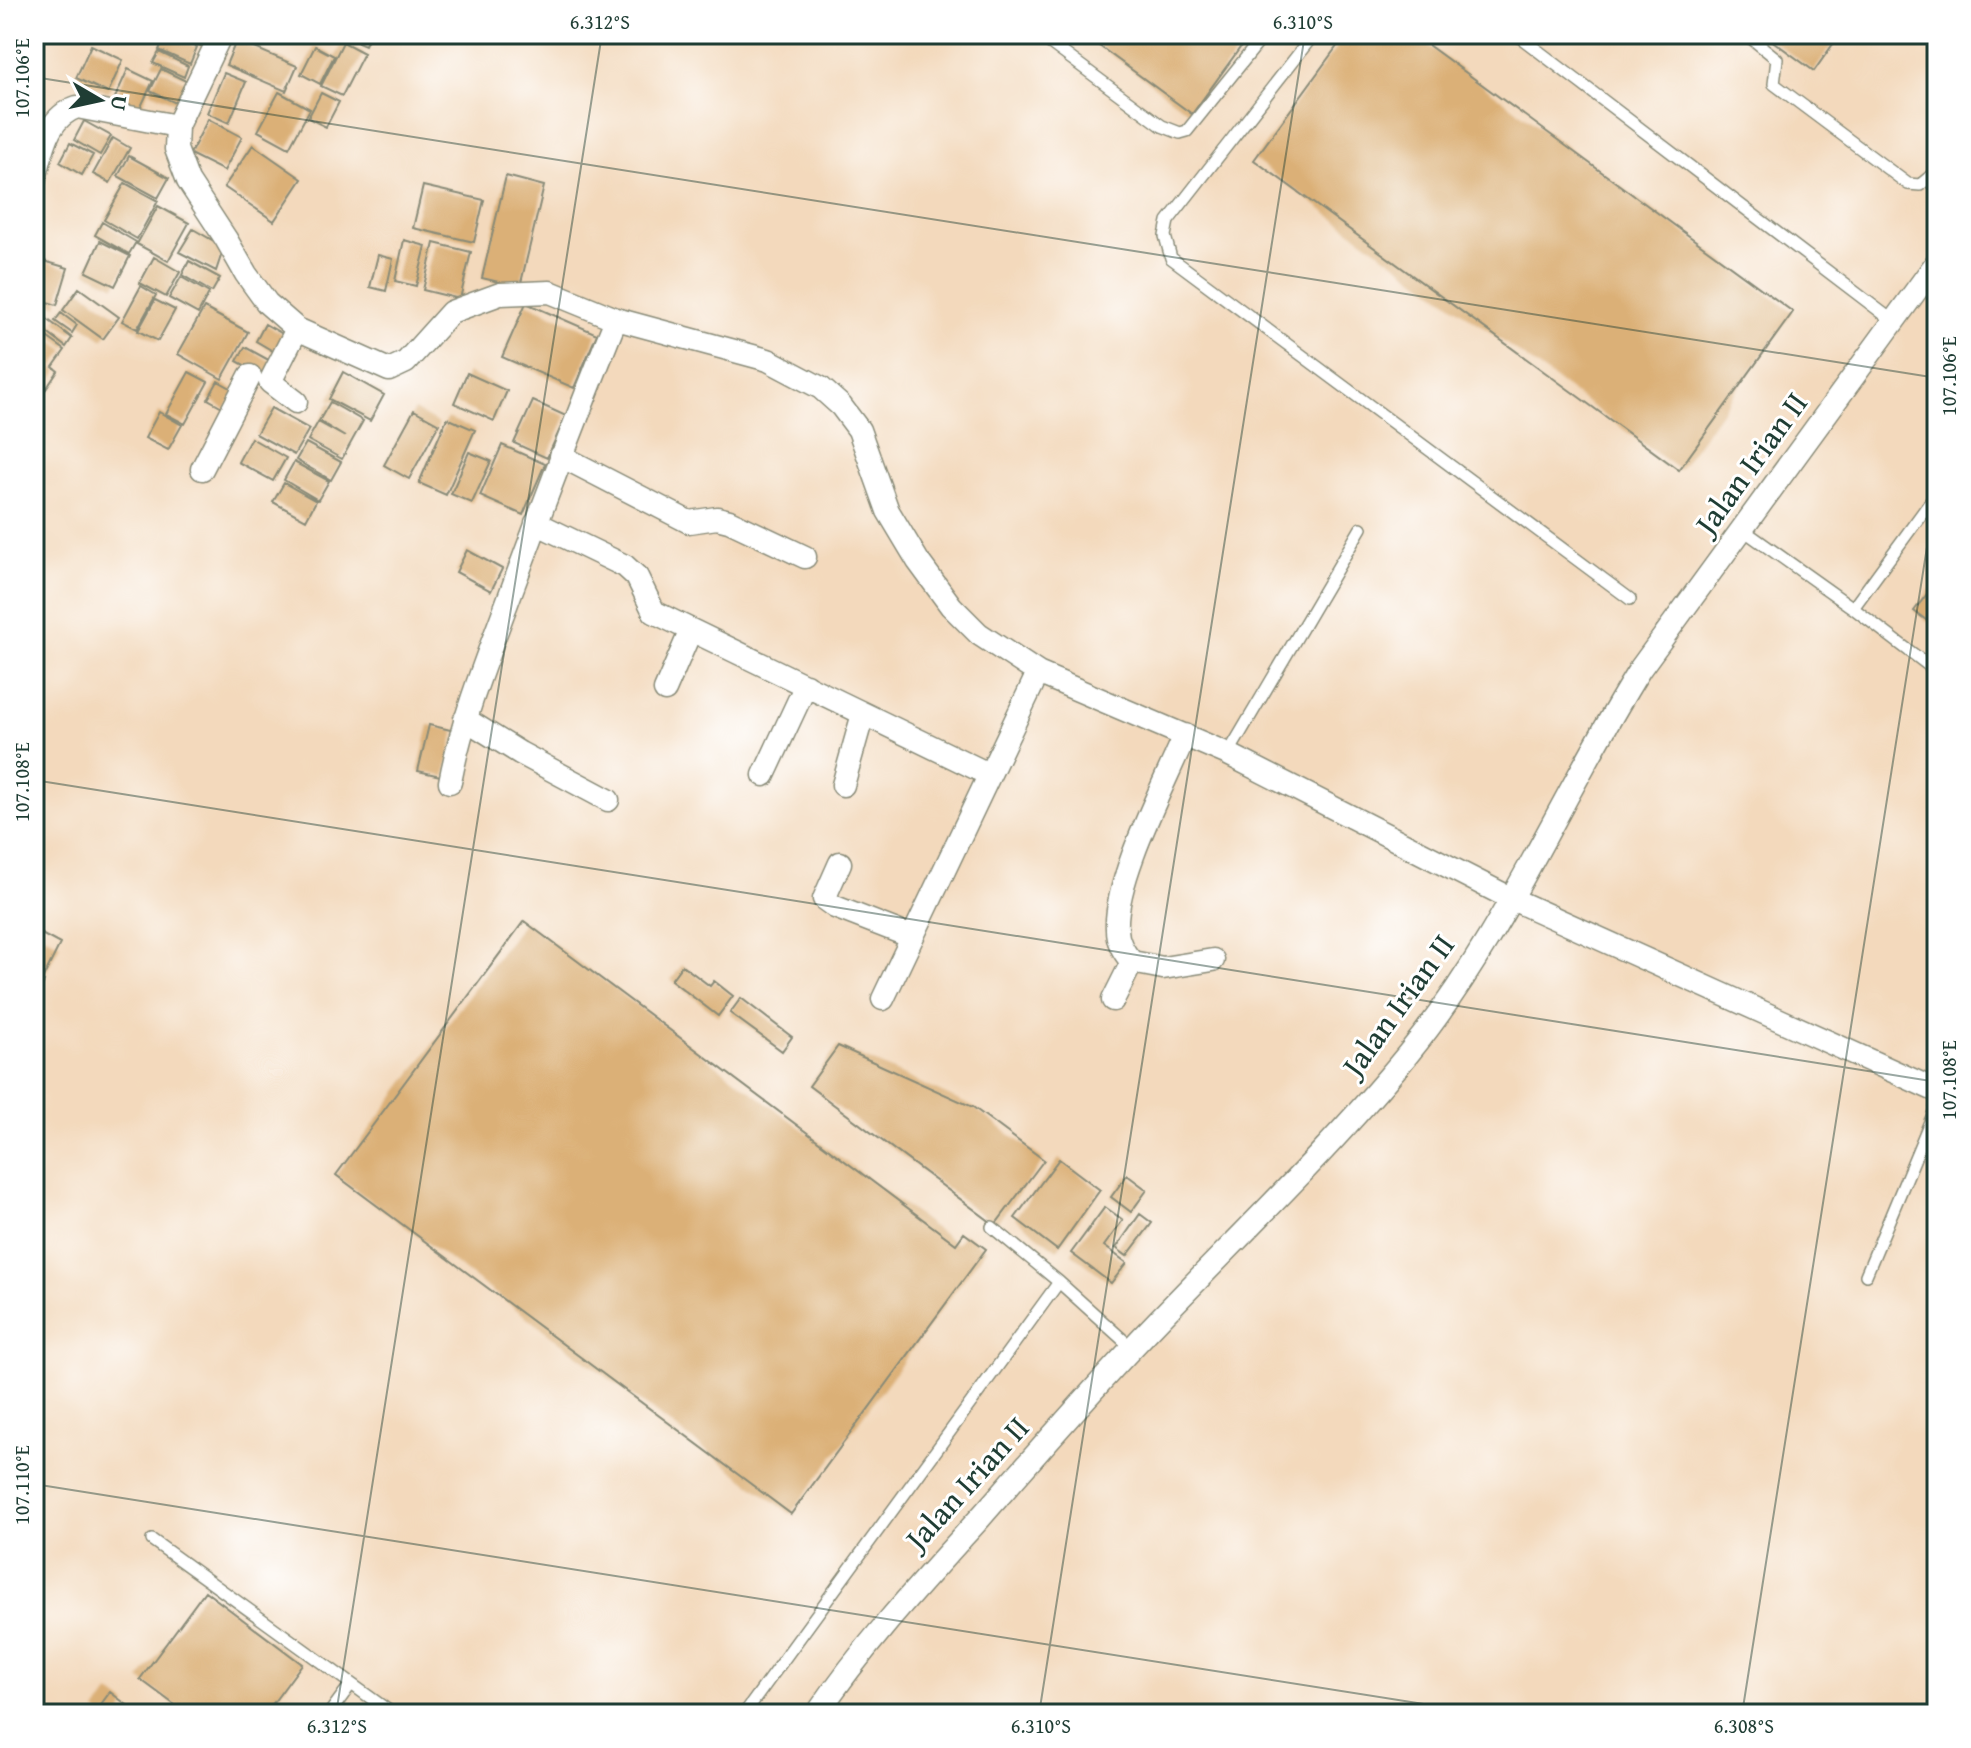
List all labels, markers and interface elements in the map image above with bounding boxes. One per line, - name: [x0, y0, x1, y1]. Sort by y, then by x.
- text: 6.312°S: [570, 7, 630, 36]
- text: 6.310°S: [1273, 7, 1333, 36]
- text: 107.106°E: [7, 38, 36, 118]
- north arrow: [60, 60, 140, 140]
- text: U: [103, 93, 137, 113]
- text: 107.106°E: [1934, 336, 1963, 416]
- street label: Jalan Irian II: [1680, 382, 1818, 547]
- text: 107.108°E: [7, 742, 36, 822]
- street label: Jalan Irian II: [1327, 924, 1465, 1089]
- text: 107.108°E: [1934, 1040, 1963, 1120]
- street label: Jalan Irian II: [891, 1405, 1040, 1563]
- text: 107.110°E: [7, 1445, 36, 1525]
- text: 6.312°S: [307, 1711, 367, 1740]
- text: 6.310°S: [1011, 1711, 1071, 1740]
- text: 6.308°S: [1714, 1711, 1774, 1740]

